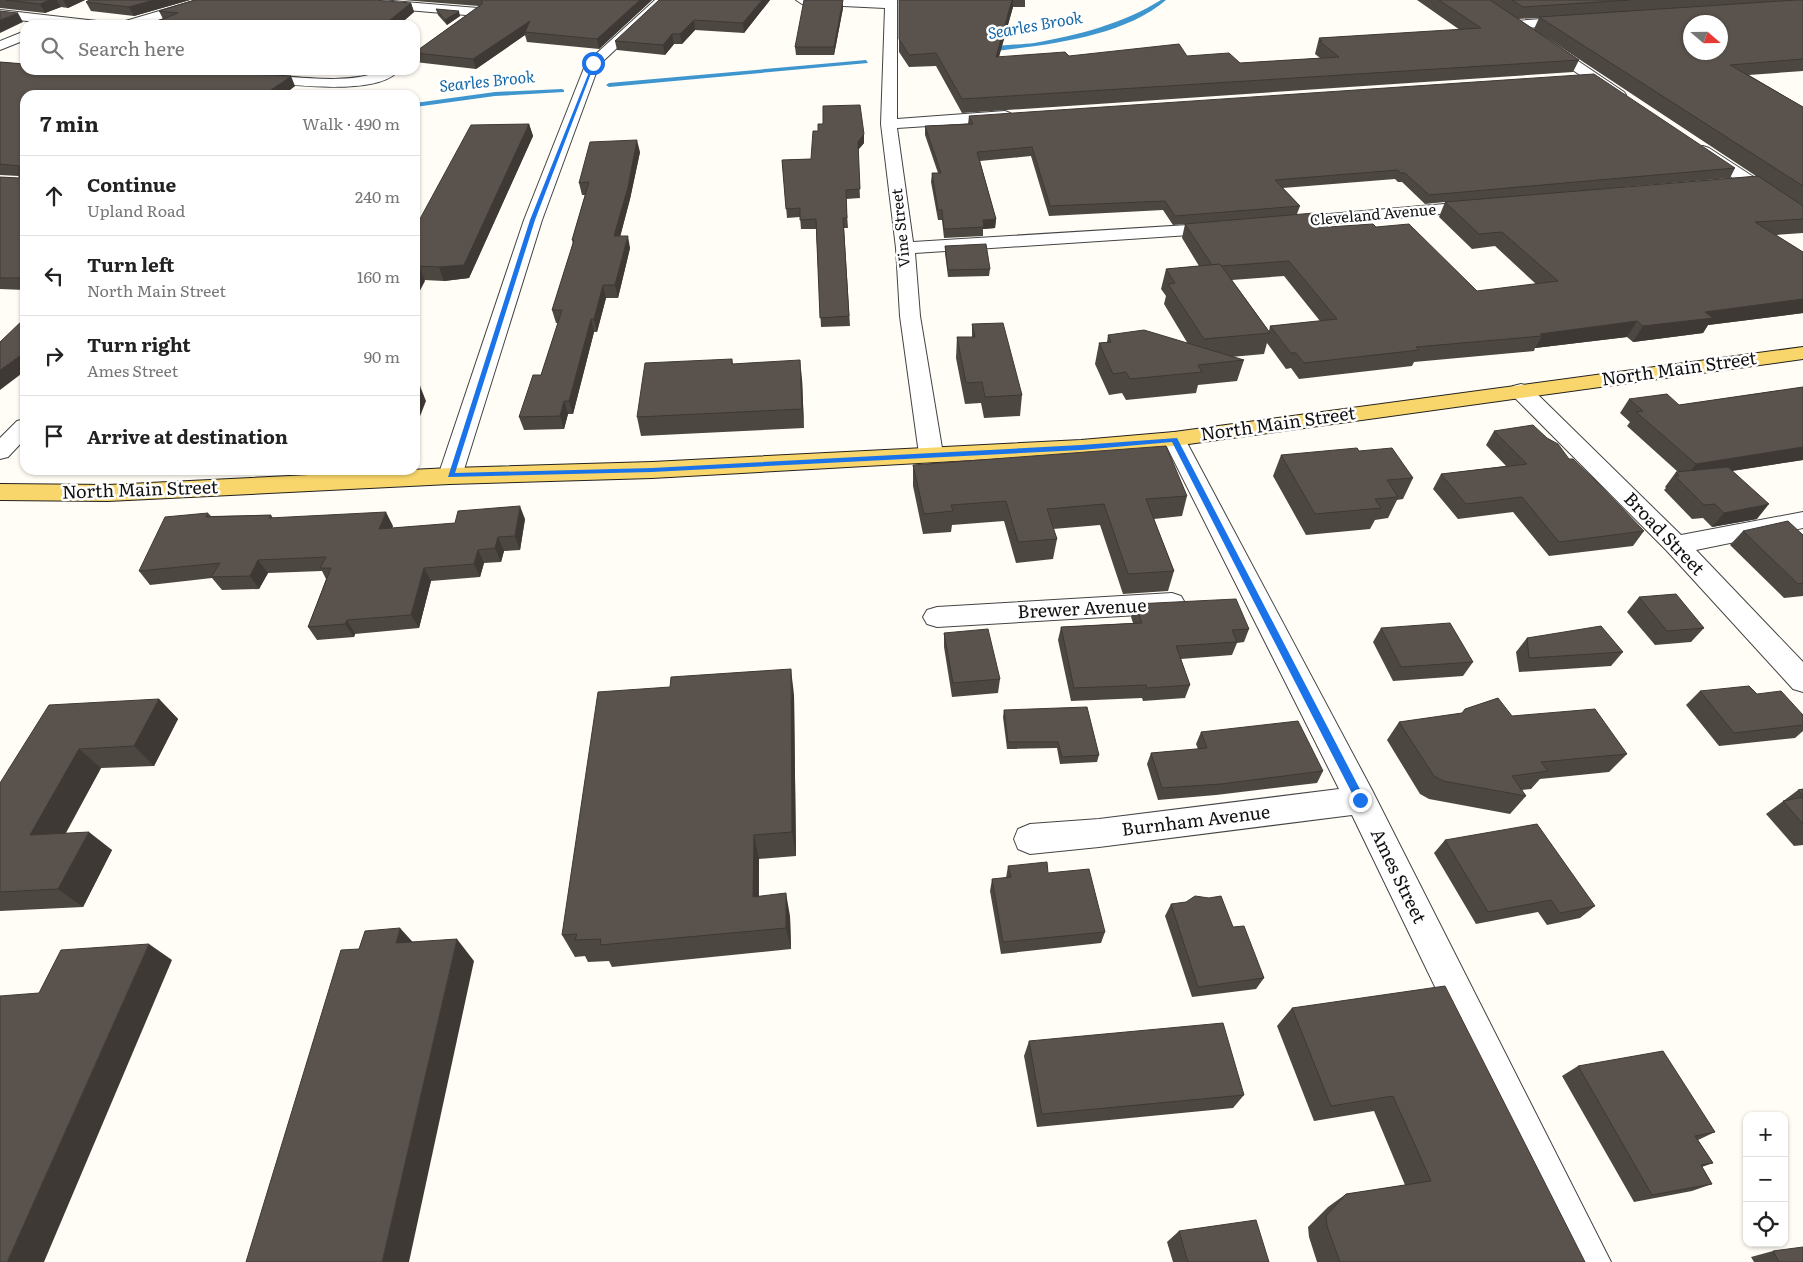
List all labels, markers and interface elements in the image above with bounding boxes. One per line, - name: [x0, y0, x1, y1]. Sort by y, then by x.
- water label: Searles Brook: [986, 4, 1084, 44]
- north arrow: [1683, 15, 1728, 60]
- search box: [20, 20, 420, 75]
- icon: search: [38, 34, 66, 62]
- text: Search here: [78, 34, 185, 62]
- route start: [582, 52, 605, 75]
- water label: Searles Brook: [438, 63, 536, 97]
- text: 7 min: [40, 107, 99, 138]
- text: Walk · 490 m: [302, 111, 400, 135]
- text: Continue: [87, 170, 176, 198]
- icon: ahead: [40, 182, 68, 210]
- text: 240 m: [355, 184, 400, 208]
- street label: Vine Street: [884, 187, 915, 269]
- street label: Cleveland Avenue: [1309, 197, 1437, 230]
- text: Upland Road: [87, 198, 185, 222]
- text: Turn left: [87, 250, 174, 278]
- icon: left: [40, 262, 68, 290]
- text: 160 m: [357, 264, 400, 288]
- text: North Main Street: [87, 278, 226, 302]
- text: Turn right: [87, 330, 191, 358]
- icon: right: [40, 342, 68, 370]
- street label: North Main Street: [1600, 343, 1759, 392]
- text: 90 m: [364, 344, 400, 368]
- text: Ames Street: [87, 358, 178, 382]
- street label: North Main Street: [1199, 398, 1358, 447]
- icon: arrive: [40, 422, 68, 450]
- text: Arrive at destination: [87, 422, 288, 450]
- street label: North Main Street: [61, 472, 219, 505]
- street label: Broad Street: [1618, 485, 1712, 581]
- street label: Brewer Avenue: [1017, 591, 1147, 624]
- route end: [1349, 789, 1372, 812]
- street label: Burnham Avenue: [1120, 797, 1272, 842]
- street label: Ames Street: [1365, 823, 1434, 928]
- map controls: [1743, 1112, 1788, 1247]
- button: +: [1743, 1112, 1788, 1157]
- button: −: [1743, 1157, 1788, 1202]
- button: locate: [1743, 1202, 1788, 1247]

